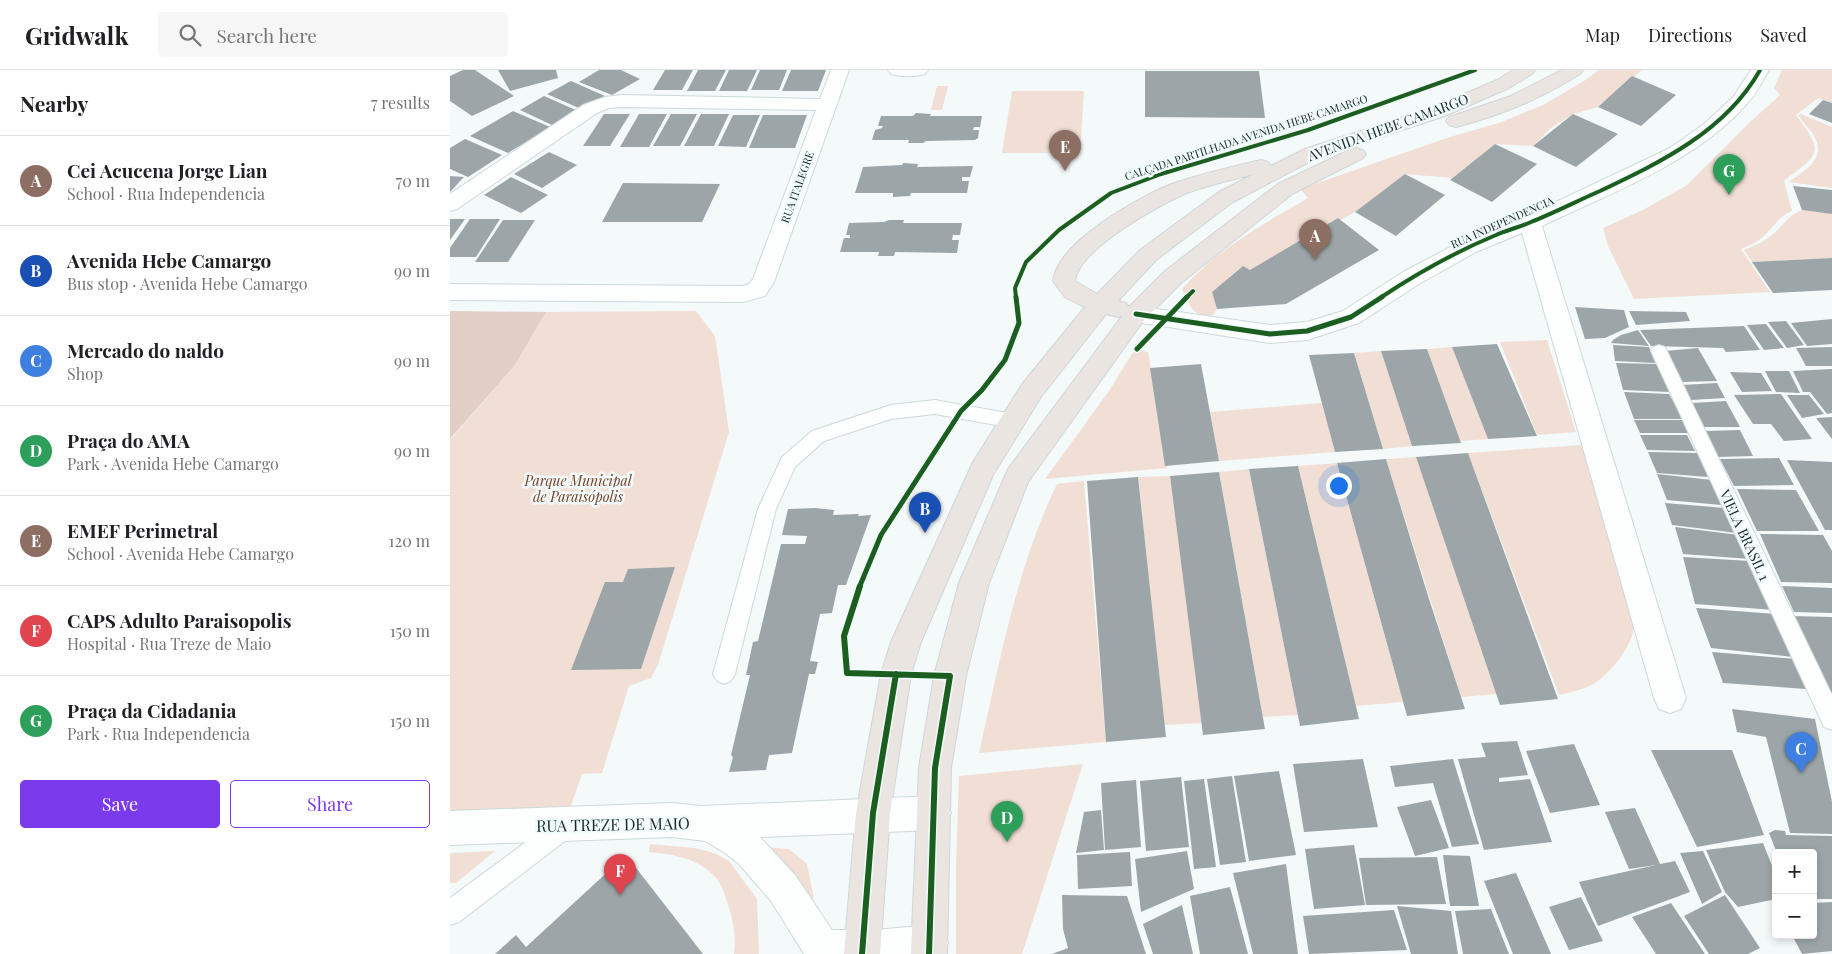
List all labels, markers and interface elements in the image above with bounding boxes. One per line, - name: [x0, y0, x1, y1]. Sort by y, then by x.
- search box: [158, 12, 508, 57]
- text: Gridwalk: [25, 19, 128, 51]
- icon: search: [176, 21, 204, 49]
- text: Search here: [216, 22, 317, 48]
- text: Map: [1585, 23, 1620, 47]
- text: Directions: [1648, 23, 1732, 47]
- text: Saved: [1760, 23, 1807, 47]
- text: Nearby: [20, 89, 89, 117]
- street label: AVENIDA HEBE CAMARGO: [1304, 89, 1471, 165]
- street label: CALÇADA PARTILHADA AVENIDA HEBE CAMARGO: [1122, 90, 1370, 184]
- text: 7 results: [371, 92, 430, 113]
- pin: E: [1049, 130, 1081, 171]
- street label: RUA ITALEGRE: [777, 149, 817, 225]
- pin: G: [1713, 154, 1745, 195]
- text: Cei Acucena Jorge Lian: [67, 157, 267, 183]
- text: A: [31, 170, 41, 191]
- text: 70 m: [396, 170, 430, 191]
- text: School · Rua Independencia: [67, 183, 265, 204]
- street label: RUA INDEPENDENCIA: [1448, 192, 1556, 251]
- pin: A: [1299, 219, 1331, 260]
- text: Avenida Hebe Camargo: [67, 247, 271, 273]
- text: B: [31, 260, 41, 281]
- text: 90 m: [394, 260, 430, 281]
- text: Bus stop · Avenida Hebe Camargo: [67, 273, 307, 294]
- text: Mercado do naldo: [67, 337, 224, 363]
- text: C: [30, 350, 42, 371]
- text: 90 m: [394, 350, 430, 371]
- text: Shop: [67, 363, 103, 384]
- text: Praça do AMA: [67, 427, 190, 453]
- text: D: [30, 440, 42, 461]
- text: 90 m: [394, 440, 430, 461]
- text: Park · Avenida Hebe Camargo: [67, 453, 279, 474]
- park label: Parque Municipal de Paraisópolis: [523, 471, 633, 506]
- your location: [1326, 473, 1352, 499]
- street label: VIELA BRASIL 1: [1715, 486, 1774, 584]
- pin: B: [909, 492, 941, 533]
- text: EMEF Perimetral: [67, 517, 218, 543]
- text: E: [31, 530, 41, 551]
- text: 120 m: [389, 530, 430, 551]
- text: School · Avenida Hebe Camargo: [67, 543, 294, 564]
- text: CAPS Adulto Paraisopolis: [67, 607, 292, 633]
- text: F: [31, 620, 41, 641]
- text: 150 m: [390, 620, 430, 641]
- text: Hospital · Rua Treze de Maio: [67, 633, 271, 654]
- text: Praça da Cidadania: [67, 697, 236, 723]
- text: G: [30, 710, 42, 731]
- text: 150 m: [390, 710, 430, 731]
- text: Park · Rua Independencia: [67, 723, 250, 744]
- pin: C: [1785, 732, 1817, 773]
- button: Save: [20, 780, 220, 828]
- button: Share: [230, 780, 430, 828]
- pin: D: [991, 801, 1023, 842]
- street label: RUA TREZE DE MAIO: [536, 812, 690, 836]
- map controls: [1772, 849, 1817, 939]
- button: +: [1772, 849, 1817, 894]
- pin: F: [604, 854, 636, 895]
- button: −: [1772, 894, 1817, 939]

